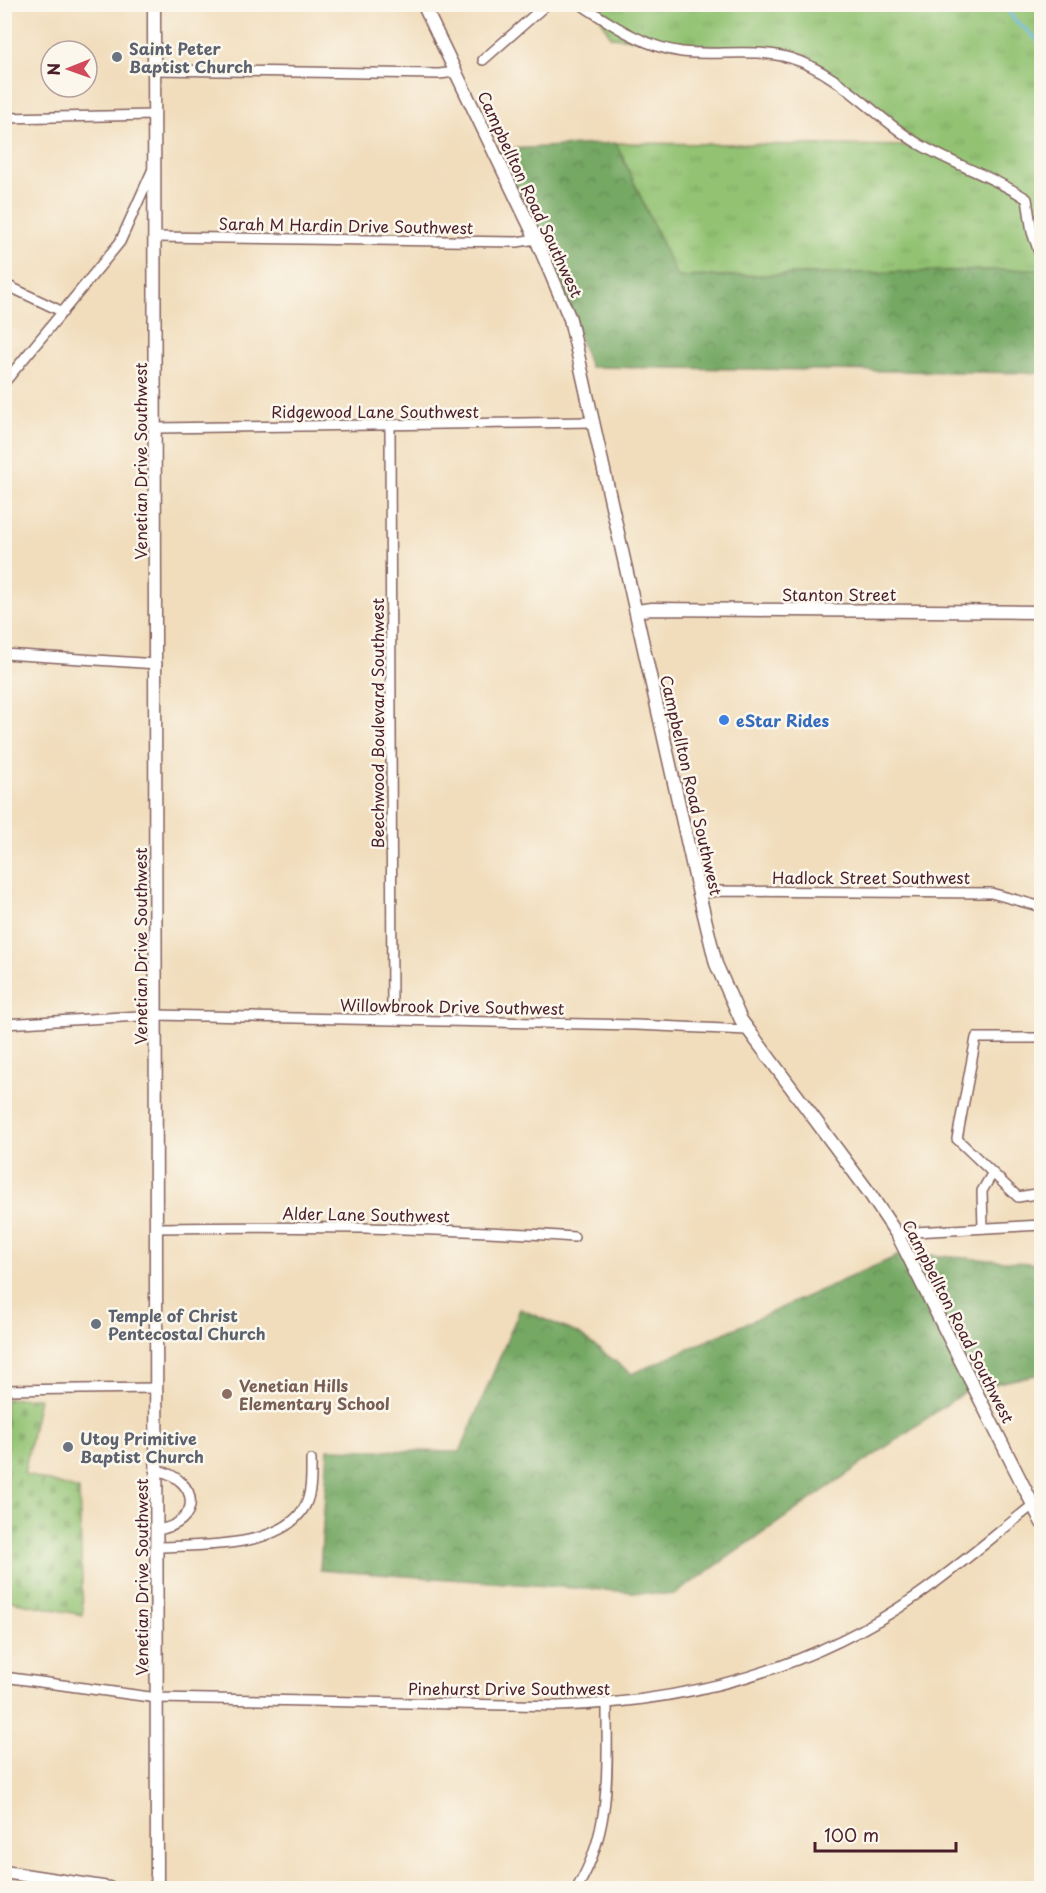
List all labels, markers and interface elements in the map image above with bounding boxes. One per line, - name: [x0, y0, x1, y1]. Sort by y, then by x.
- place label: Saint Peter Baptist Church: [129, 36, 253, 78]
- north arrow: [39, 39, 99, 99]
- marker: Saint Peter Baptist Church: [110, 50, 124, 64]
- text: N: [41, 63, 65, 76]
- street label: Campbellton Road Southwest: [472, 87, 590, 301]
- street label: Sarah M Hardin Drive Southwest: [218, 211, 474, 239]
- street label: Venetian Drive Southwest: [128, 362, 152, 560]
- street label: Ridgewood Lane Southwest: [271, 399, 479, 423]
- street label: Stanton Street: [782, 582, 897, 606]
- street label: Beechwood Boulevard Southwest: [365, 598, 389, 848]
- street label: Campbellton Road Southwest: [655, 672, 729, 898]
- place label: eStar Rides: [736, 708, 829, 732]
- marker: eStar Rides: [717, 713, 731, 727]
- street label: Venetian Drive Southwest: [128, 847, 152, 1045]
- street label: Hadlock Street Southwest: [772, 865, 970, 889]
- street label: Willowbrook Drive Southwest: [340, 992, 564, 1020]
- street label: Alder Lane Southwest: [282, 1201, 450, 1227]
- street label: Campbellton Road Southwest: [897, 1215, 1021, 1427]
- place label: Temple of Christ Pentecostal Church: [108, 1303, 266, 1345]
- marker: Temple of Christ Pentecostal Church: [89, 1317, 103, 1331]
- place label: Venetian Hills Elementary School: [239, 1373, 390, 1415]
- marker: Venetian Hills Elementary School: [220, 1387, 234, 1401]
- place label: Utoy Primitive Baptist Church: [80, 1426, 204, 1468]
- marker: Utoy Primitive Baptist Church: [61, 1440, 75, 1454]
- street label: Venetian Drive Southwest: [129, 1478, 153, 1676]
- street label: Pinehurst Drive Southwest: [408, 1676, 610, 1700]
- scale bar: [815, 1815, 956, 1853]
- text: 100 m: [824, 1821, 879, 1848]

